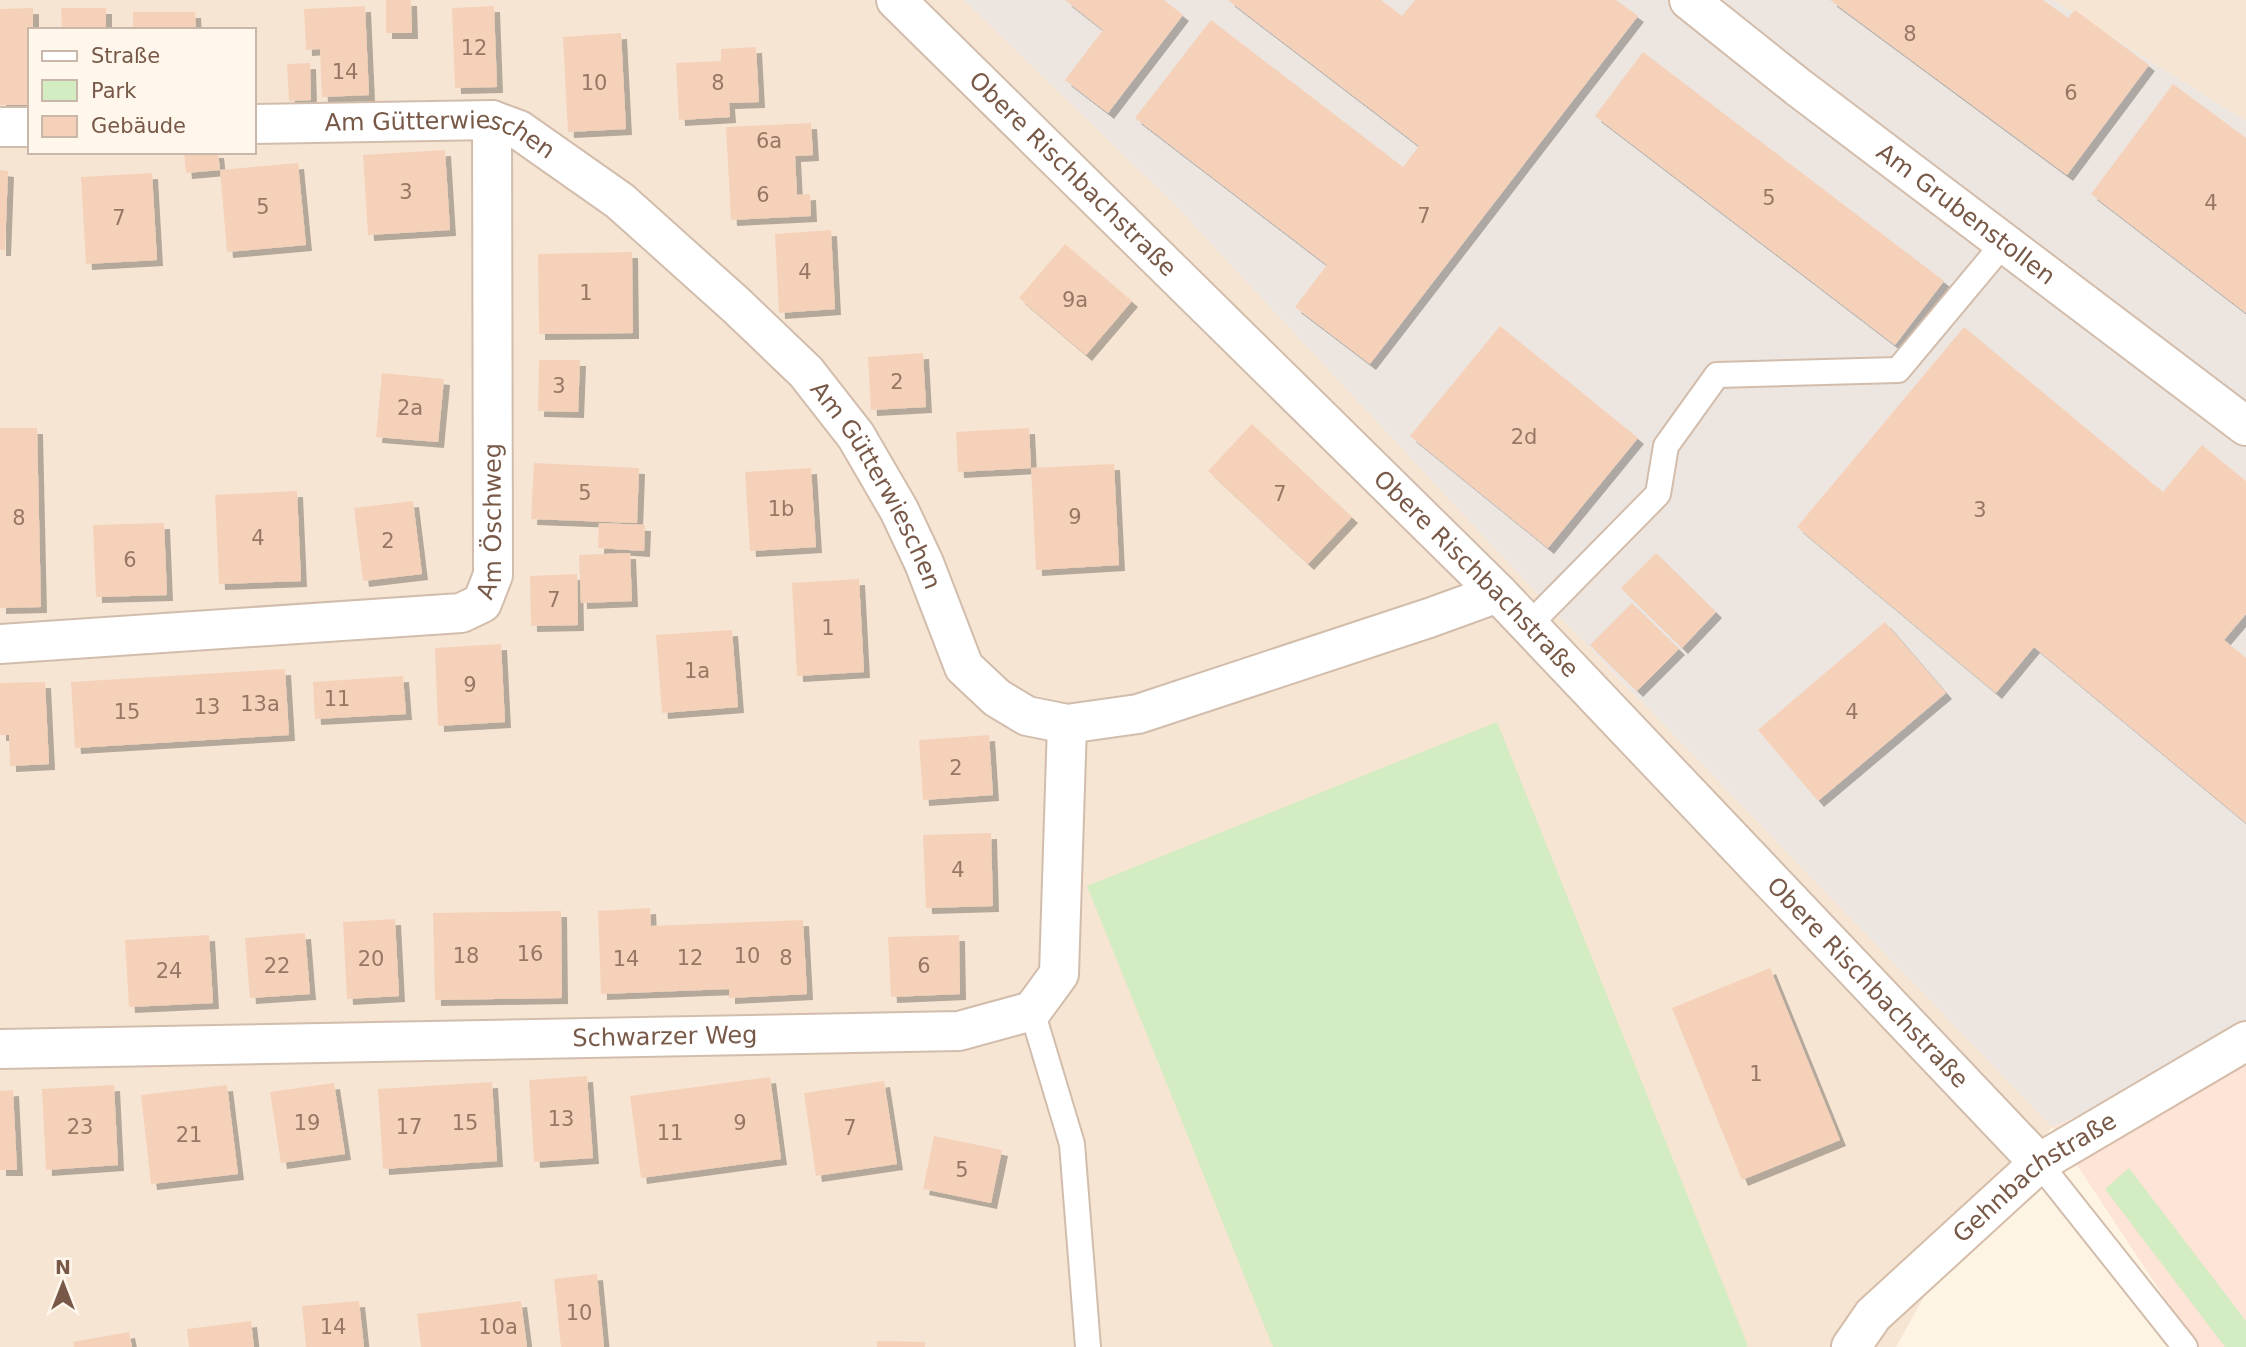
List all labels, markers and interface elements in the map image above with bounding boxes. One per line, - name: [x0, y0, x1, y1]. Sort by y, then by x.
- house number: 8: [1903, 22, 1917, 46]
- legend: [28, 28, 256, 154]
- house number: 12: [461, 36, 487, 60]
- text: Straße: [91, 44, 160, 68]
- house number: 14: [332, 60, 358, 84]
- street label: Obere Rischbachstraße: [963, 66, 1182, 282]
- house number: 10: [581, 71, 607, 95]
- house number: 8: [711, 71, 725, 95]
- text: Park: [91, 79, 137, 103]
- house number: 6: [2064, 81, 2078, 105]
- street label: Am Gütterwieschen: [324, 106, 560, 165]
- text: Gebäude: [91, 114, 186, 138]
- house number: 6a: [756, 129, 782, 153]
- street label: Am Grubenstollen: [1871, 138, 2061, 290]
- house number: 3: [399, 180, 413, 204]
- house number: 6: [756, 183, 770, 207]
- house number: 5: [1762, 186, 1776, 210]
- house number: 4: [2204, 191, 2218, 215]
- house number: 5: [256, 195, 270, 219]
- house number: 7: [1417, 204, 1431, 228]
- house number: 7: [112, 206, 126, 230]
- house number: 4: [798, 260, 812, 284]
- house number: 1: [579, 281, 593, 305]
- house number: 9a: [1062, 288, 1088, 312]
- house number: 2: [890, 370, 904, 394]
- house number: 3: [552, 374, 566, 398]
- street label: Am Gütterwieschen: [805, 376, 947, 593]
- house number: 2a: [397, 396, 423, 420]
- house number: 2d: [1511, 425, 1537, 449]
- street label: Am Öschweg: [471, 443, 507, 603]
- street label: Obere Rischbachstraße: [1368, 465, 1584, 683]
- house number: 5: [578, 481, 592, 505]
- house number: 7: [1273, 482, 1287, 506]
- house number: 1b: [768, 497, 794, 521]
- house number: 3: [1973, 498, 1987, 522]
- house number: 9: [1068, 505, 1082, 529]
- house number: 8: [12, 506, 26, 530]
- house number: 4: [251, 526, 265, 550]
- house number: 2: [381, 529, 395, 553]
- house number: 6: [123, 548, 137, 572]
- house number: 7: [547, 588, 561, 612]
- house number: 1: [821, 616, 835, 640]
- house number: 1a: [684, 659, 710, 683]
- house number: 9: [463, 673, 477, 697]
- house number: 11: [324, 687, 350, 711]
- house number: 13a: [240, 692, 280, 716]
- house number: 13: [194, 695, 220, 719]
- house number: 15: [114, 700, 140, 724]
- house number: 4: [1845, 700, 1859, 724]
- house number: 2: [949, 756, 963, 780]
- house number: 4: [951, 858, 965, 882]
- street label: Obere Rischbachstraße: [1761, 871, 1974, 1094]
- house number: 16: [517, 942, 543, 966]
- house number: 18: [453, 944, 479, 968]
- house number: 10: [734, 944, 760, 968]
- house number: 12: [677, 946, 703, 970]
- house number: 8: [779, 946, 793, 970]
- house number: 20: [358, 947, 384, 971]
- house number: 14: [613, 947, 639, 971]
- house number: 22: [264, 954, 290, 978]
- house number: 6: [917, 954, 931, 978]
- house number: 24: [156, 959, 182, 983]
- street label: Schwarzer Weg: [572, 1021, 758, 1052]
- house number: 1: [1749, 1062, 1763, 1086]
- house number: 13: [548, 1107, 574, 1131]
- street label: Gehnbachstraße: [1948, 1107, 2121, 1248]
- house number: 19: [294, 1111, 320, 1135]
- house number: 15: [452, 1111, 478, 1135]
- house number: 9: [733, 1111, 747, 1135]
- house number: 23: [67, 1115, 93, 1139]
- house number: 17: [396, 1115, 422, 1139]
- house number: 7: [843, 1116, 857, 1140]
- house number: 11: [657, 1121, 683, 1145]
- house number: 21: [176, 1123, 202, 1147]
- house number: 5: [955, 1158, 969, 1182]
- north arrow: [28, 1249, 98, 1319]
- text: N: [55, 1256, 71, 1278]
- house number: 10: [566, 1301, 592, 1325]
- house number: 14: [320, 1315, 346, 1339]
- house number: 10a: [478, 1315, 518, 1339]

